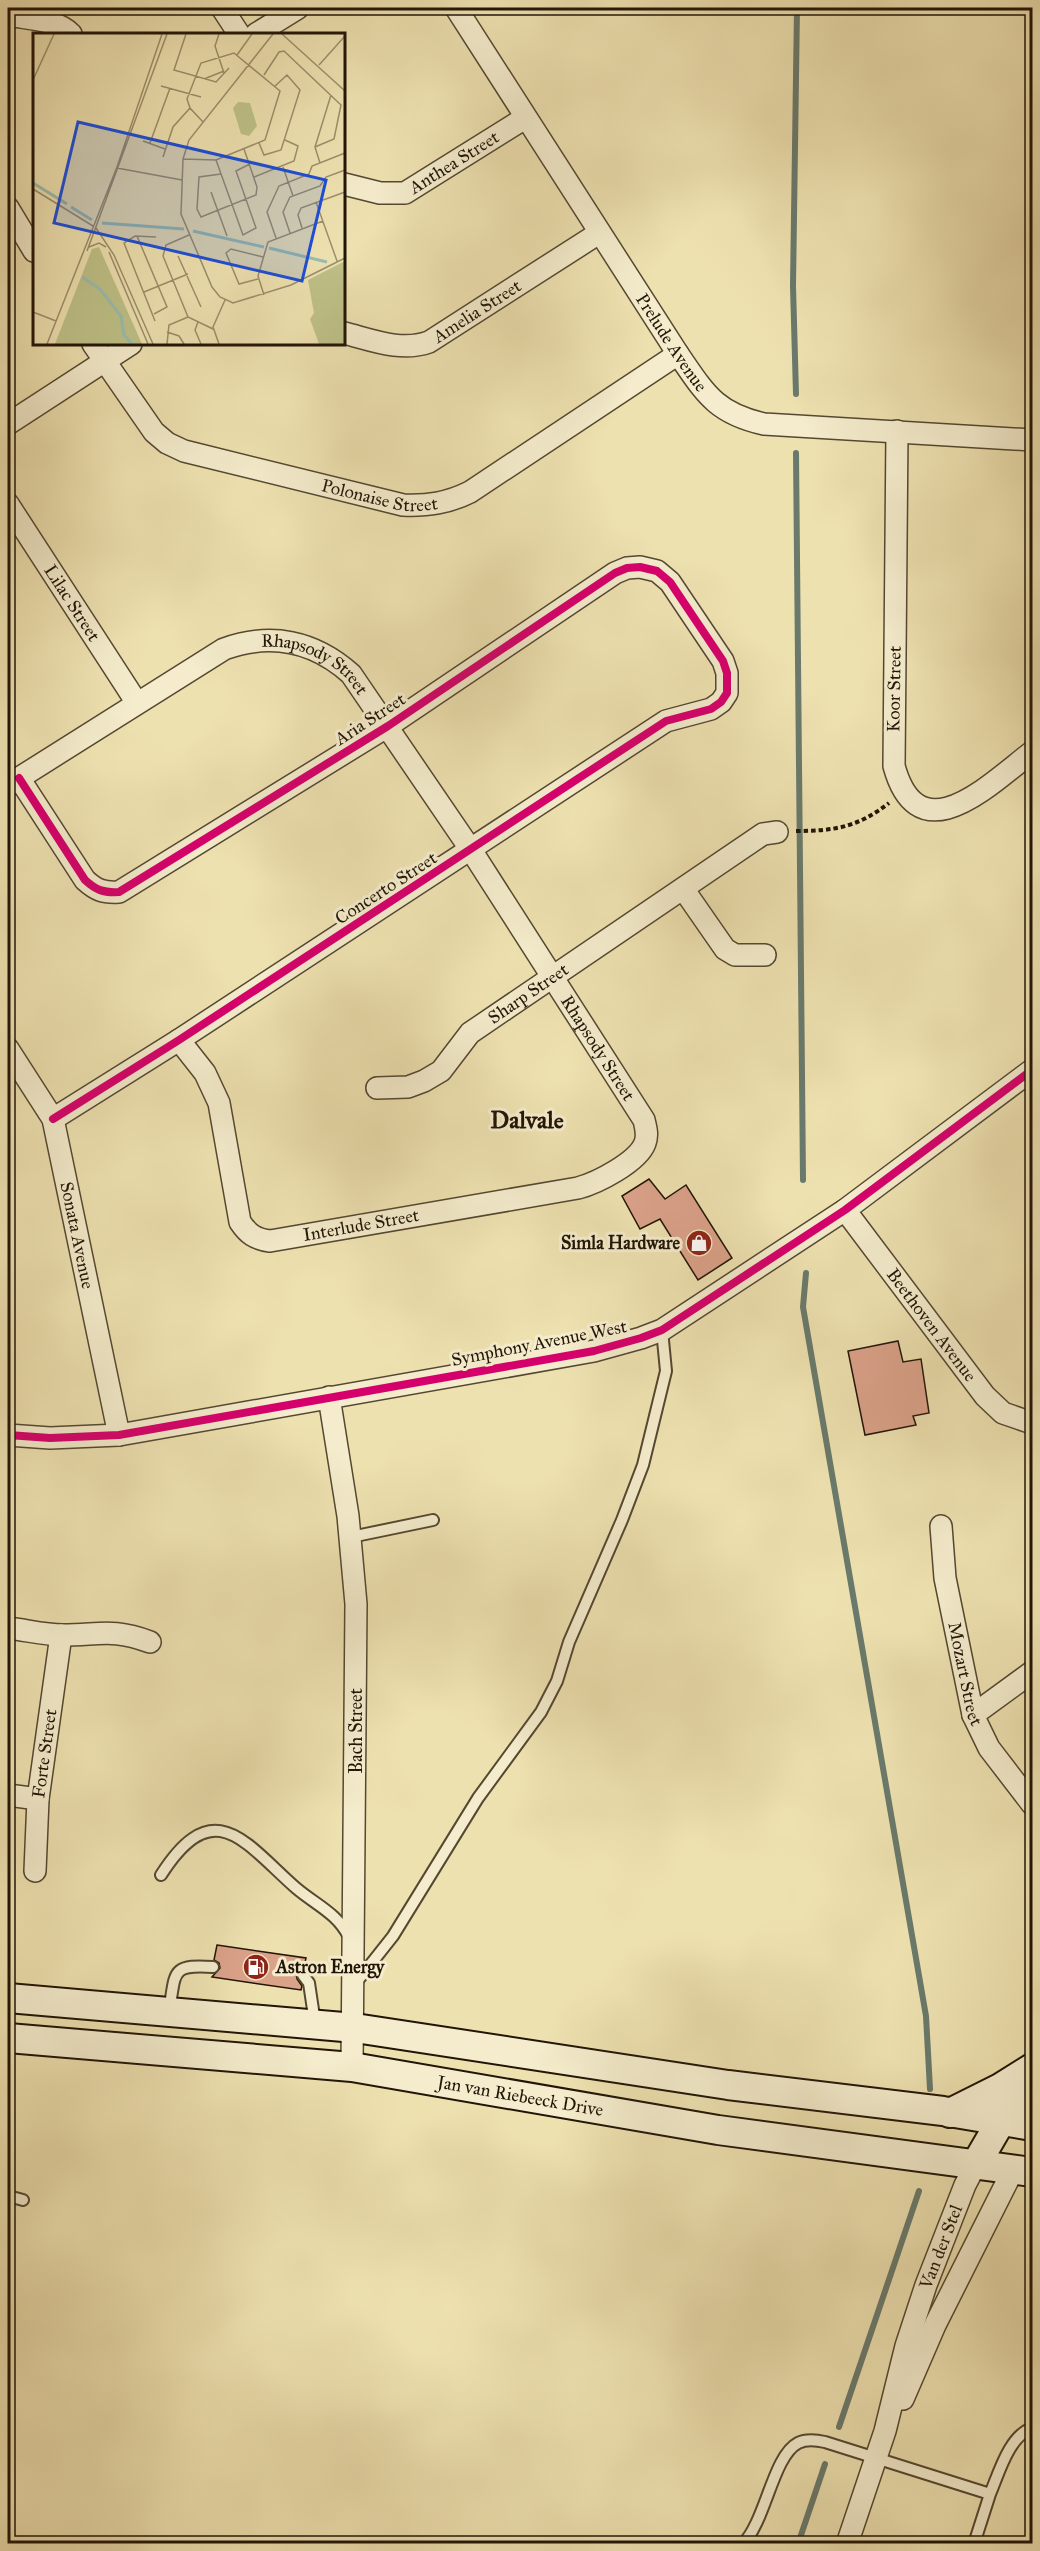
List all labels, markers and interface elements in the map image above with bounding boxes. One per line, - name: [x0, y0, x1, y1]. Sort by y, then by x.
- inset map: [33, 33, 345, 345]
- street label: Anthea Street: [404, 126, 504, 199]
- street label: Amelia Street: [428, 274, 526, 348]
- street label: Prelude Avenue: [631, 289, 712, 396]
- street label: Polonaise Street: [319, 474, 440, 516]
- street label: Lilac Street: [39, 561, 105, 646]
- street label: Rhapsody Street: [261, 629, 373, 700]
- street label: Koor Street: [882, 645, 906, 732]
- street label: Aria Street: [330, 688, 410, 751]
- street label: Concerto Street: [331, 847, 442, 929]
- street label: Sharp Street: [484, 958, 573, 1029]
- street label: Rhapsody Street: [556, 991, 640, 1105]
- district label: Dalvale: [490, 1105, 564, 1135]
- street label: Sonata Avenue: [55, 1180, 99, 1291]
- street label: Interlude Street: [301, 1204, 421, 1246]
- shop icon: Simla Hardware: [684, 1228, 714, 1258]
- place label: Simla Hardware: [561, 1232, 680, 1254]
- street label: Beethoven Avenue: [882, 1264, 981, 1386]
- street label: Symphony Avenue West: [449, 1315, 629, 1371]
- street label: Mozart Street: [943, 1620, 988, 1730]
- street label: Bach Street: [345, 1688, 367, 1774]
- street label: Forte Street: [27, 1707, 62, 1799]
- fuel station icon: Astron Energy: [241, 1952, 271, 1982]
- place label: Astron Energy: [275, 1956, 386, 1979]
- street label: Jan van Riebeeck Drive: [433, 2071, 605, 2121]
- street label: Van der Stel: [914, 2201, 967, 2293]

